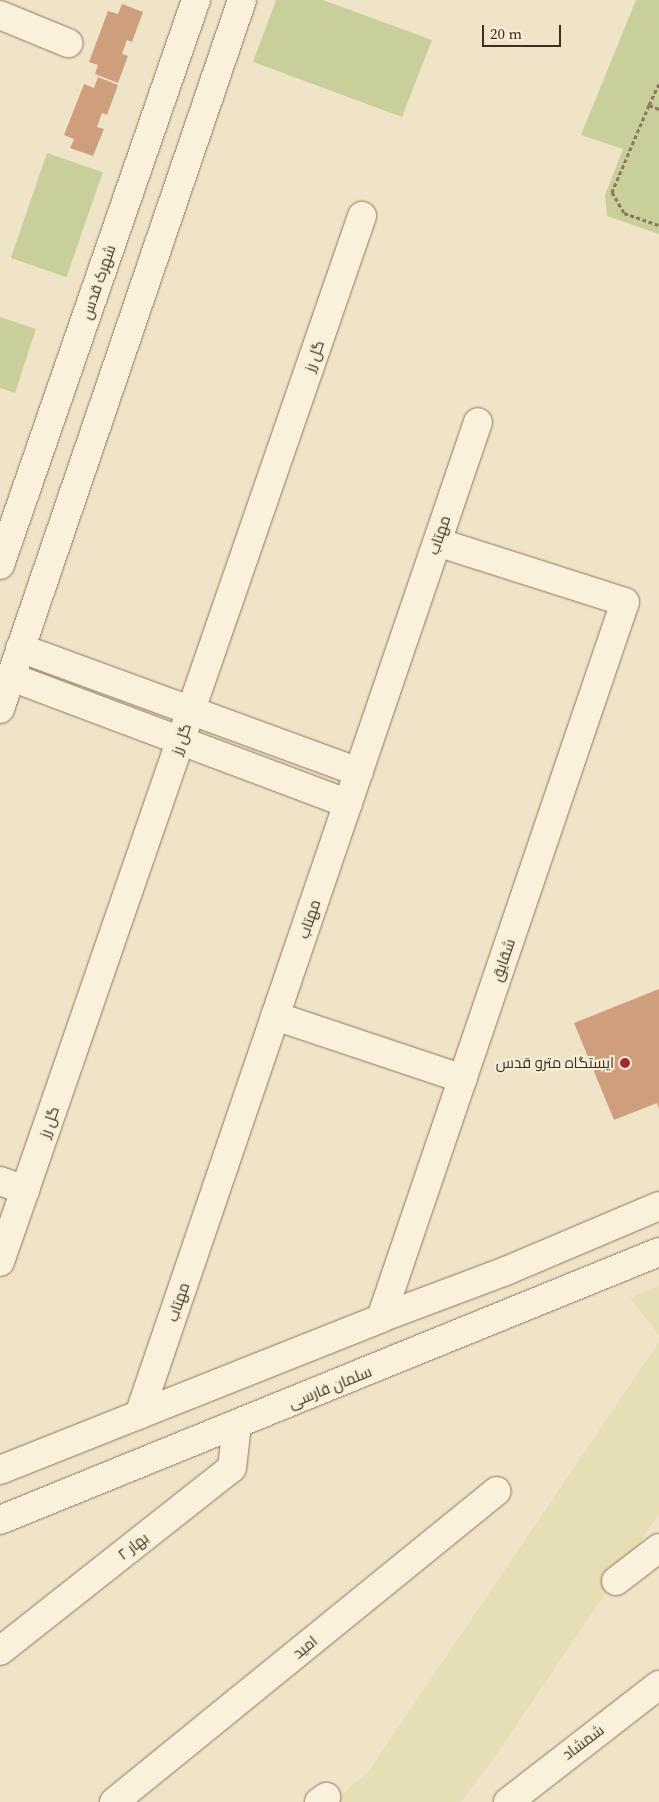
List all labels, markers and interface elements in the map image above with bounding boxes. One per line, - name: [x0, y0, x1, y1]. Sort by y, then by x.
- scale bar: [484, 15, 563, 47]
- text: 20 m: [490, 23, 522, 44]
- street label: شهرک قدس: [77, 242, 119, 322]
- street label: گل رز: [300, 338, 328, 374]
- street label: مهتاب: [424, 513, 454, 557]
- street label: گل رز: [167, 721, 195, 757]
- street label: مهتاب: [294, 897, 324, 941]
- street label: شقايق: [487, 936, 519, 984]
- place label: ایستگاه مترو قدس: [496, 1054, 614, 1072]
- marker: ایستگاه مترو قدس: [618, 1056, 632, 1070]
- street label: گل رز: [35, 1104, 63, 1140]
- street label: مهتاب: [163, 1280, 193, 1324]
- street label: سلمان فارسی: [286, 1362, 374, 1412]
- street label: بهار ۲: [114, 1529, 152, 1563]
- street label: امید: [289, 1632, 321, 1662]
- street label: شمشاد: [559, 1721, 607, 1763]

